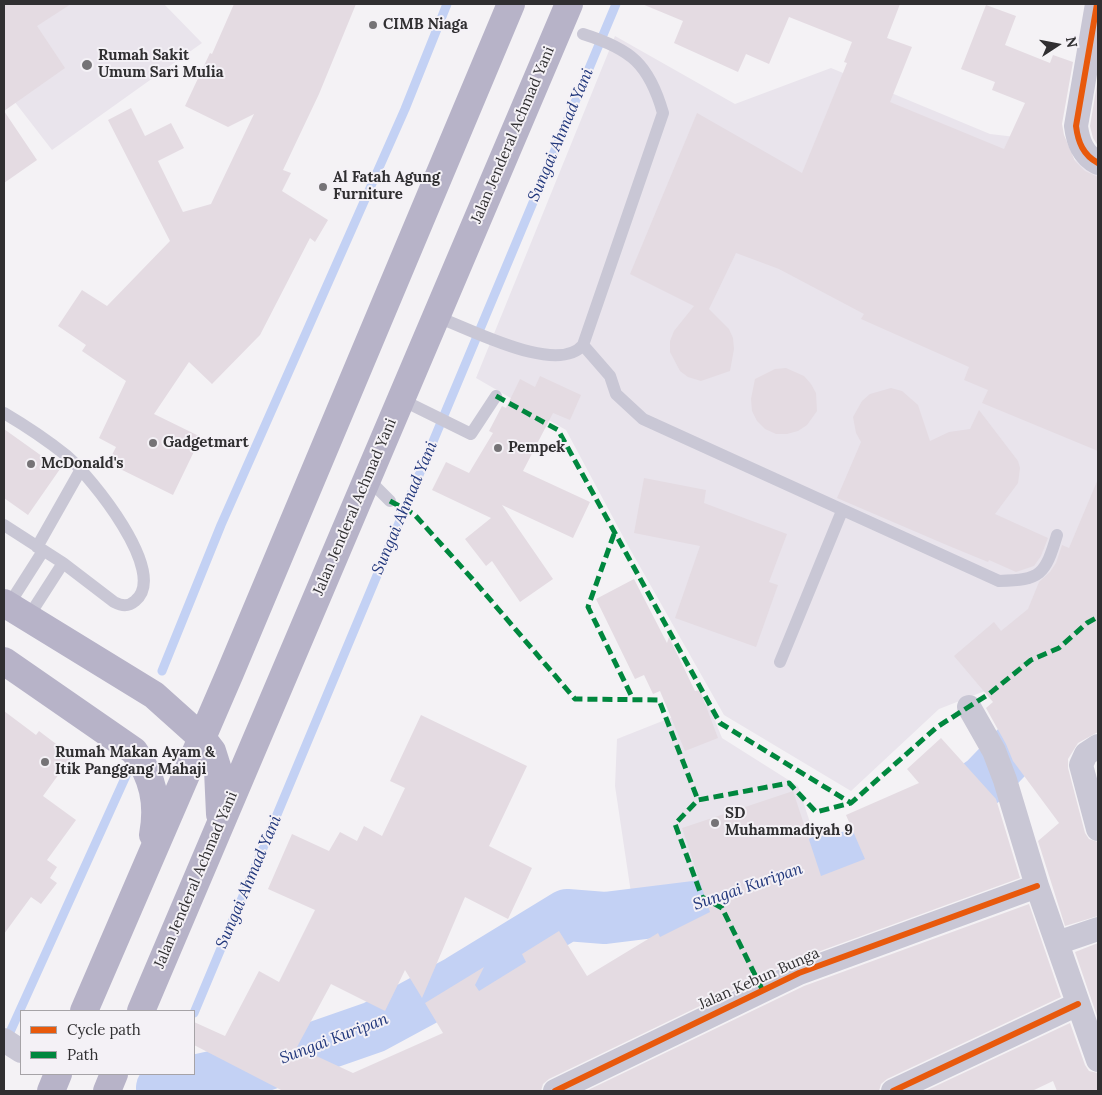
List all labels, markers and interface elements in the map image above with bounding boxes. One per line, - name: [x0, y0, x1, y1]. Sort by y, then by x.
- place label: CIMB Niaga: [383, 16, 468, 34]
- marker: CIMB Niaga: [367, 19, 379, 31]
- north arrow: [1032, 20, 1082, 70]
- text: N: [1062, 35, 1082, 49]
- street label: Jalan Jenderal Achmad Yani: [468, 44, 558, 226]
- place label: Rumah Sakit Umum Sari Mulia: [98, 47, 224, 82]
- marker: Rumah Sakit Umum Sari Mulia: [80, 58, 94, 72]
- water label: Sungai Ahmad Yani: [524, 66, 598, 204]
- place label: Al Fatah Agung Furniture: [333, 169, 440, 204]
- marker: Al Fatah Agung Furniture: [317, 181, 329, 193]
- street label: Jalan Jenderal Achmad Yani: [310, 416, 400, 598]
- place label: Gadgetmart: [163, 434, 249, 452]
- marker: Gadgetmart: [147, 437, 159, 449]
- water label: Sungai Ahmad Yani: [368, 439, 442, 577]
- place label: Pempek: [508, 439, 565, 457]
- marker: Pempek: [492, 442, 504, 454]
- place label: McDonald's: [41, 455, 124, 473]
- marker: McDonald's: [25, 458, 37, 470]
- place label: Rumah Makan Ayam & Itik Panggang Mahaji: [55, 744, 215, 779]
- marker: Rumah Makan Ayam & Itik Panggang Mahaji: [39, 756, 51, 768]
- street label: Jalan Jenderal Achmad Yani: [151, 789, 241, 971]
- place label: SD Muhammadiyah 9: [725, 805, 853, 840]
- water label: Sungai Ahmad Yani: [212, 813, 286, 951]
- marker: SD Muhammadiyah 9: [709, 817, 721, 829]
- water label: Sungai Kuripan: [691, 859, 805, 915]
- street label: Jalan Kebun Bunga: [696, 944, 822, 1014]
- legend: [20, 1010, 195, 1075]
- water label: Sungai Kuripan: [277, 1010, 391, 1068]
- text: Cycle path: [67, 1020, 141, 1039]
- text: Path: [67, 1045, 98, 1064]

